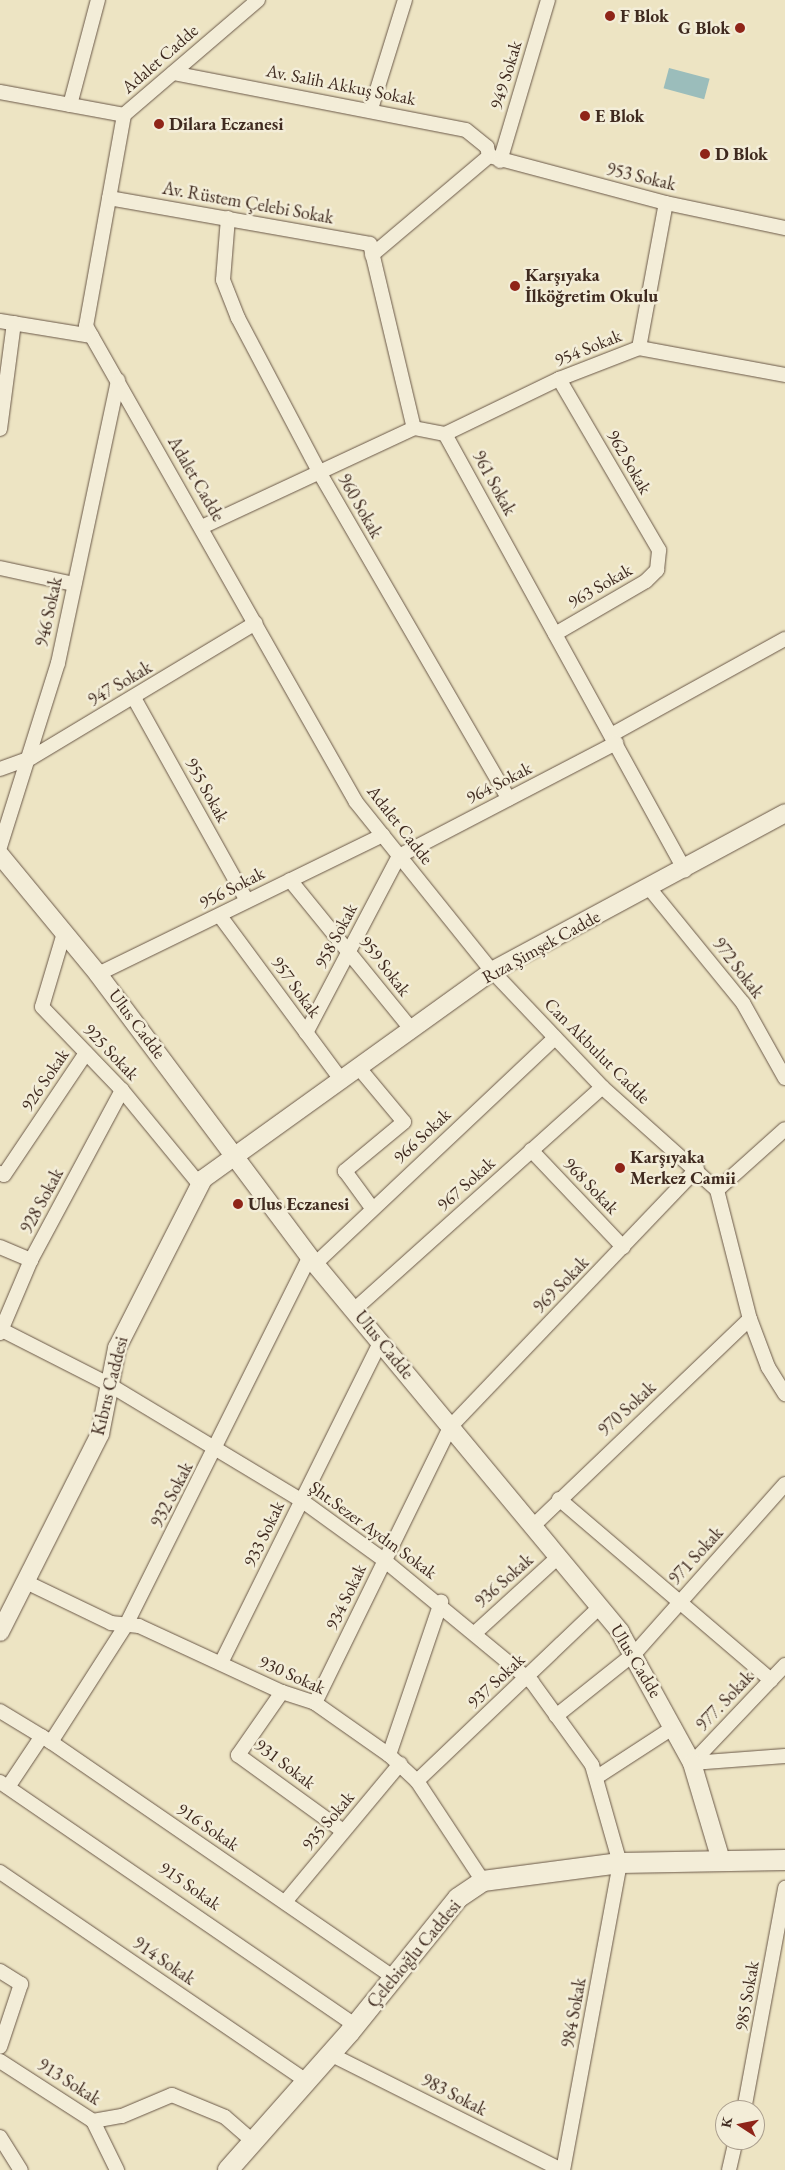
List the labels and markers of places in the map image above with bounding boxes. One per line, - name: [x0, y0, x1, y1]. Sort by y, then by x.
- place label: F Blok: [620, 5, 669, 27]
- marker: F Blok: [604, 10, 616, 22]
- place label: G Blok: [678, 17, 730, 39]
- marker: G Blok: [734, 22, 746, 34]
- place label: E Blok: [595, 105, 644, 127]
- marker: E Blok: [579, 110, 591, 122]
- place label: Dilara Eczanesi: [169, 113, 284, 135]
- marker: Dilara Eczanesi: [153, 118, 165, 130]
- place label: D Blok: [715, 143, 768, 165]
- marker: D Blok: [699, 148, 711, 160]
- place label: Karşıyaka İlköğretim Okulu: [525, 265, 658, 308]
- marker: Karşıyaka İlköğretim Okulu: [509, 280, 521, 292]
- place label: Karşıyaka Merkez Camii: [630, 1147, 736, 1190]
- marker: Karşıyaka Merkez Camii: [614, 1162, 626, 1174]
- place label: Ulus Eczanesi: [248, 1193, 349, 1215]
- marker: Ulus Eczanesi: [232, 1198, 244, 1210]

